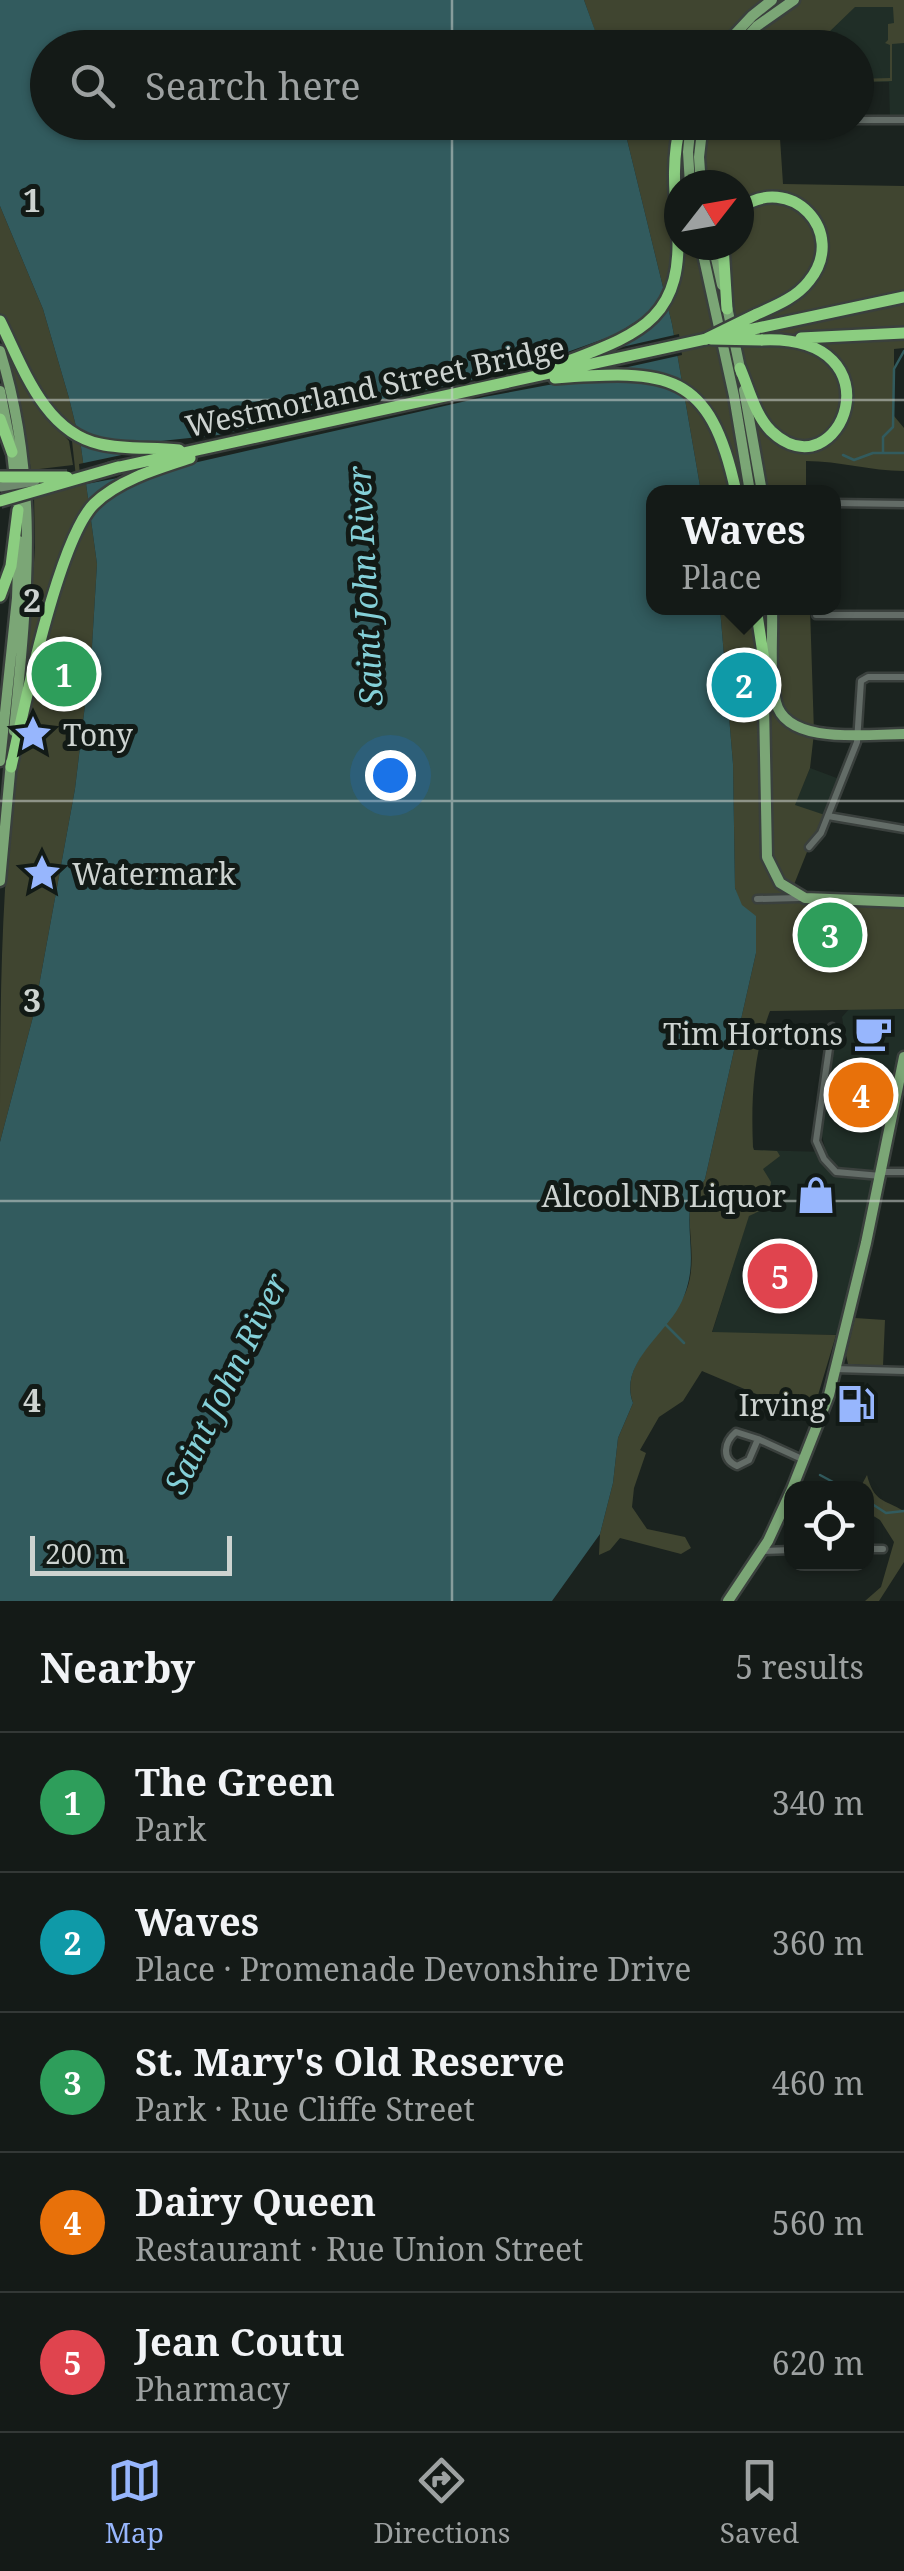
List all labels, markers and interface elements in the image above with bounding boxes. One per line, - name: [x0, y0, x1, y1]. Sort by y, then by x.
- search box: [30, 30, 874, 140]
- icon: search: [65, 58, 120, 113]
- text: Search here: [145, 59, 361, 111]
- north arrow: [664, 170, 754, 260]
- text: 1: [23, 178, 41, 221]
- street label: Westmorland Street Bridge: [182, 326, 568, 446]
- water label: Saint John River: [336, 464, 392, 707]
- popup: [646, 485, 841, 615]
- text: Waves: [682, 503, 805, 555]
- text: Place: [682, 555, 762, 598]
- text: 2: [23, 578, 41, 621]
- pin: 1: [32, 636, 96, 712]
- pin: 2: [712, 648, 776, 722]
- place icon: Tony: [12, 713, 54, 755]
- place label: Tony: [63, 714, 133, 755]
- your location: [365, 750, 416, 801]
- place icon: Watermark: [21, 852, 63, 894]
- place label: Watermark: [72, 853, 236, 894]
- pin: 3: [798, 898, 862, 972]
- text: 3: [23, 978, 41, 1021]
- cafe icon: Tim Hortons: [852, 1012, 894, 1054]
- place label: Tim Hortons: [663, 1013, 843, 1054]
- pin: 4: [828, 1058, 894, 1132]
- shop icon: Alcool NB Liquor: [795, 1174, 837, 1216]
- place label: Alcool NB Liquor: [542, 1175, 786, 1216]
- pin: 5: [748, 1238, 812, 1314]
- water label: Saint John River: [153, 1265, 297, 1500]
- text: 4: [23, 1378, 41, 1421]
- fuel station icon: Irving: [835, 1383, 877, 1425]
- place label: Irving: [738, 1384, 826, 1425]
- map controls: [784, 1481, 874, 1571]
- button: locate: [784, 1481, 874, 1571]
- scale bar: [30, 1531, 232, 1576]
- text: 200 m: [45, 1534, 126, 1572]
- text: Nearby: [40, 1638, 195, 1695]
- text: 5 results: [735, 1645, 864, 1688]
- text: The Green: [135, 1755, 335, 1807]
- text: 1: [63, 1781, 82, 1824]
- text: 340 m: [772, 1781, 864, 1824]
- text: Park: [135, 1807, 206, 1850]
- text: Waves: [135, 1895, 259, 1947]
- text: 2: [63, 1921, 82, 1964]
- text: 360 m: [772, 1921, 864, 1964]
- text: Place · Promenade Devonshire Drive: [135, 1947, 691, 1990]
- text: St. Mary's Old Reserve: [135, 2035, 565, 2087]
- text: 3: [63, 2061, 82, 2104]
- text: 460 m: [772, 2061, 864, 2104]
- text: Park · Rue Cliffe Street: [135, 2087, 475, 2130]
- text: Dairy Queen: [135, 2175, 376, 2227]
- text: 4: [63, 2201, 82, 2244]
- text: 560 m: [772, 2201, 864, 2244]
- text: Restaurant · Rue Union Street: [135, 2227, 583, 2270]
- text: Jean Coutu: [135, 2315, 345, 2367]
- text: 5: [63, 2341, 82, 2384]
- text: 620 m: [772, 2341, 864, 2384]
- text: Pharmacy: [135, 2367, 290, 2410]
- tab: Map: [105, 2453, 164, 2551]
- tab: Directions: [373, 2453, 510, 2551]
- tab: Saved: [720, 2453, 799, 2551]

